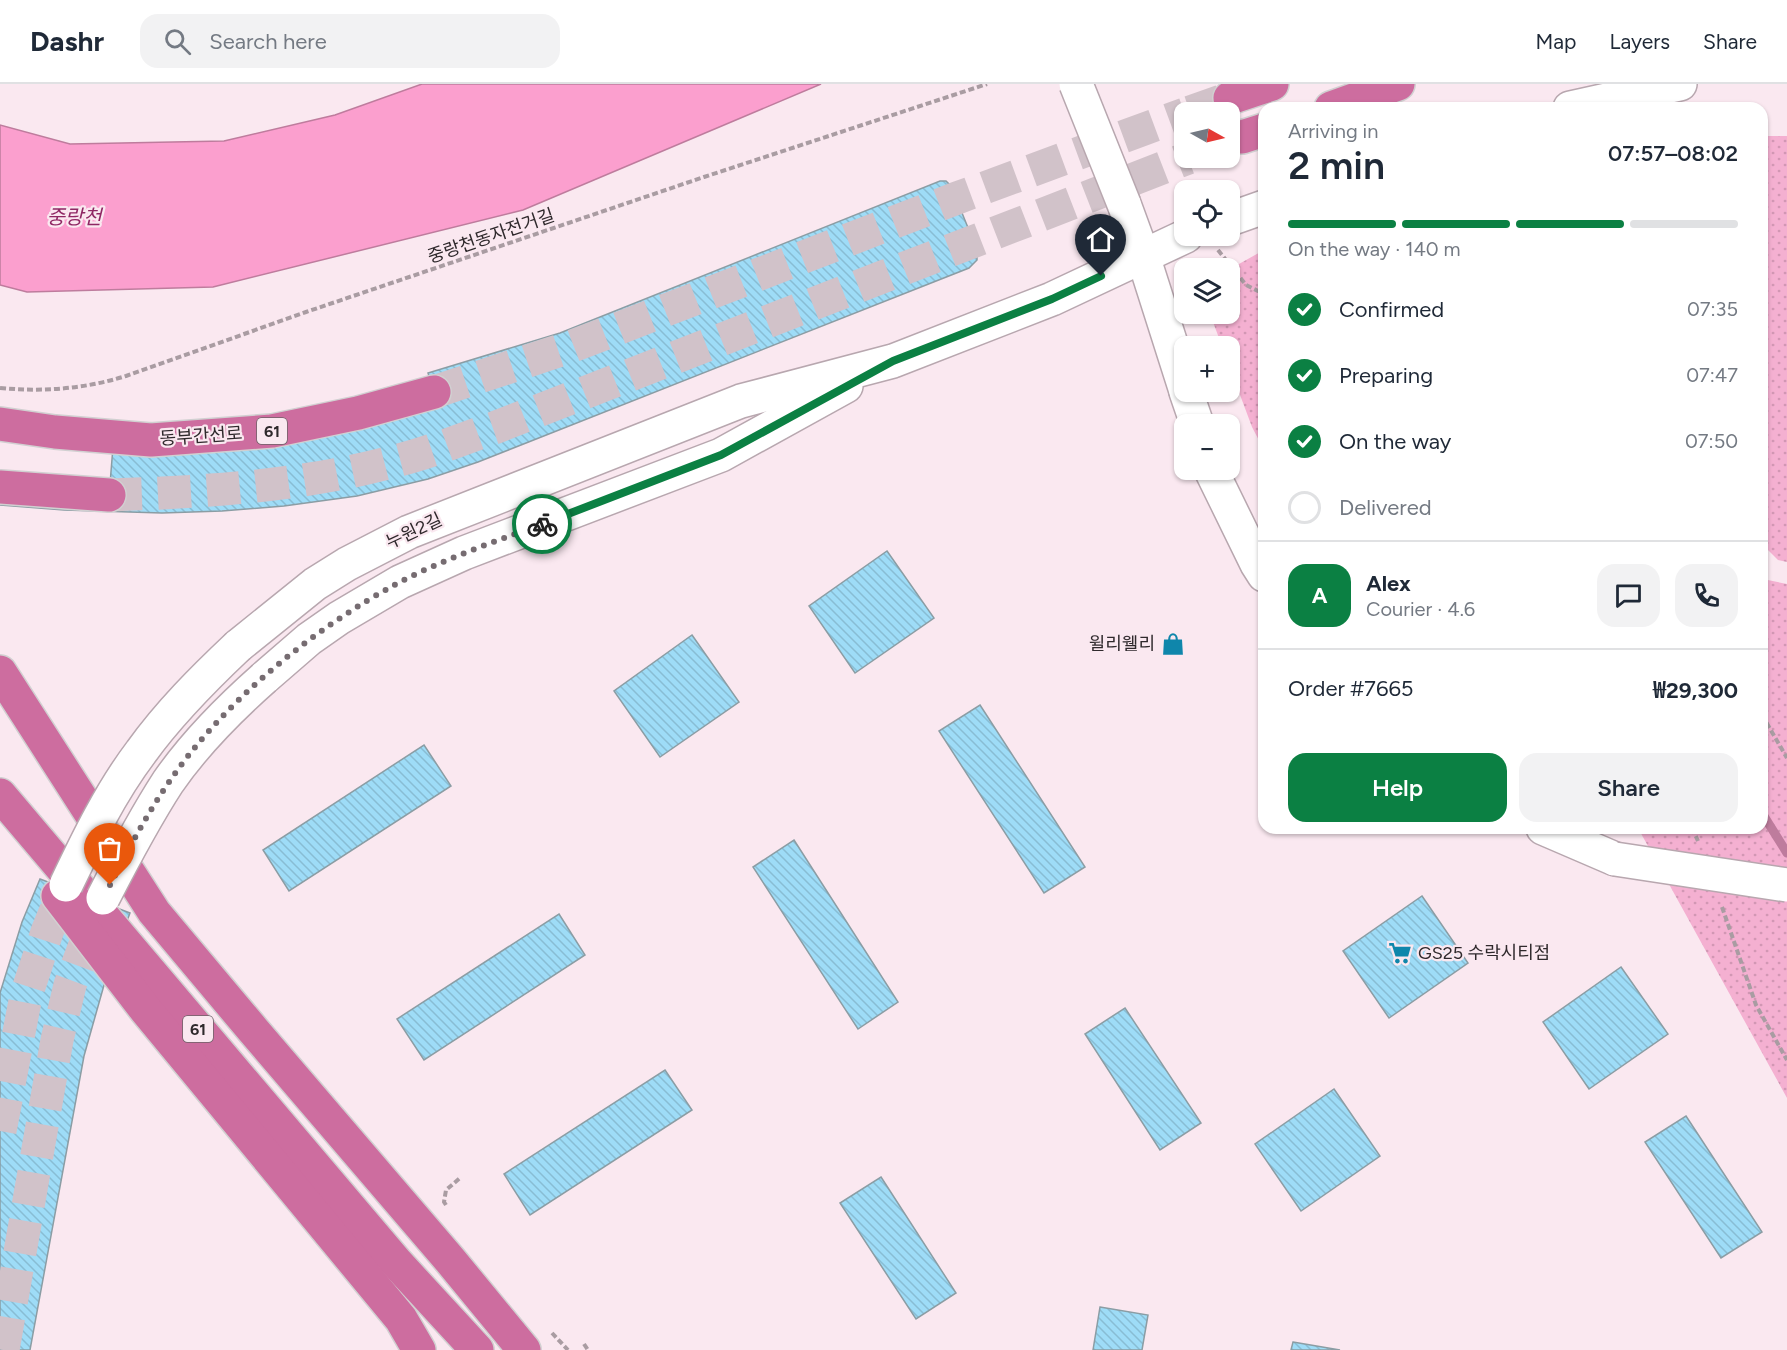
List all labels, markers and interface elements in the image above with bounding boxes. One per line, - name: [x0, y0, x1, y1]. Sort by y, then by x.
- search box: [140, 14, 560, 68]
- text: Dashr: [30, 24, 104, 58]
- icon: search: [161, 25, 194, 58]
- text: Search here: [209, 28, 327, 55]
- text: Map: [1536, 29, 1576, 54]
- text: Layers: [1609, 29, 1670, 54]
- text: Share: [1703, 29, 1757, 54]
- north arrow: [1174, 102, 1240, 168]
- map controls: [1174, 102, 1240, 480]
- text: Arriving in: [1288, 119, 1378, 143]
- text: 07:57–08:02: [1608, 140, 1738, 167]
- text: 2 min: [1288, 142, 1385, 189]
- button: locate: [1174, 180, 1240, 246]
- street label: 중랑천동자전거길: [425, 204, 557, 268]
- water label: 중랑천: [46, 205, 104, 229]
- pin: [1075, 214, 1126, 276]
- icon: home: [1084, 223, 1117, 256]
- text: On the way · 140 m: [1288, 237, 1461, 261]
- button: layers: [1174, 258, 1240, 324]
- icon: check: [1288, 293, 1321, 326]
- text: Confirmed: [1339, 296, 1444, 323]
- text: 07:35: [1687, 297, 1738, 321]
- button: +: [1174, 336, 1240, 402]
- icon: check: [1288, 359, 1321, 392]
- text: Preparing: [1339, 362, 1433, 389]
- text: 07:47: [1686, 363, 1738, 387]
- button: −: [1174, 414, 1240, 480]
- road number: 61: [257, 418, 287, 444]
- street label: 동부간선로: [159, 422, 243, 450]
- icon: check: [1288, 425, 1321, 458]
- text: On the way: [1339, 428, 1451, 455]
- text: 07:50: [1685, 429, 1738, 453]
- courier: [512, 494, 572, 554]
- text: Delivered: [1339, 494, 1432, 521]
- street label: 누원2길: [382, 508, 446, 554]
- icon: bike: [526, 508, 559, 541]
- button: chat: [1597, 564, 1660, 627]
- button: phone: [1675, 564, 1738, 627]
- text: Alex: [1366, 570, 1411, 597]
- text: A: [1312, 582, 1327, 609]
- text: Courier · 4.6: [1366, 597, 1475, 621]
- shop icon: 윌리웰리: [1160, 631, 1186, 657]
- place label: 윌리웰리: [1089, 633, 1155, 655]
- text: Order #7665: [1288, 675, 1414, 702]
- text: ₩29,300: [1653, 677, 1738, 704]
- button: Help: [1288, 753, 1507, 822]
- button: Share: [1519, 753, 1738, 822]
- pin: [84, 823, 135, 885]
- icon: bag: [93, 832, 126, 865]
- supermarket icon: GS25 수락시티점: [1387, 940, 1413, 966]
- place label: GS25 수락시티점: [1418, 942, 1550, 964]
- road number: 61: [183, 1016, 213, 1042]

